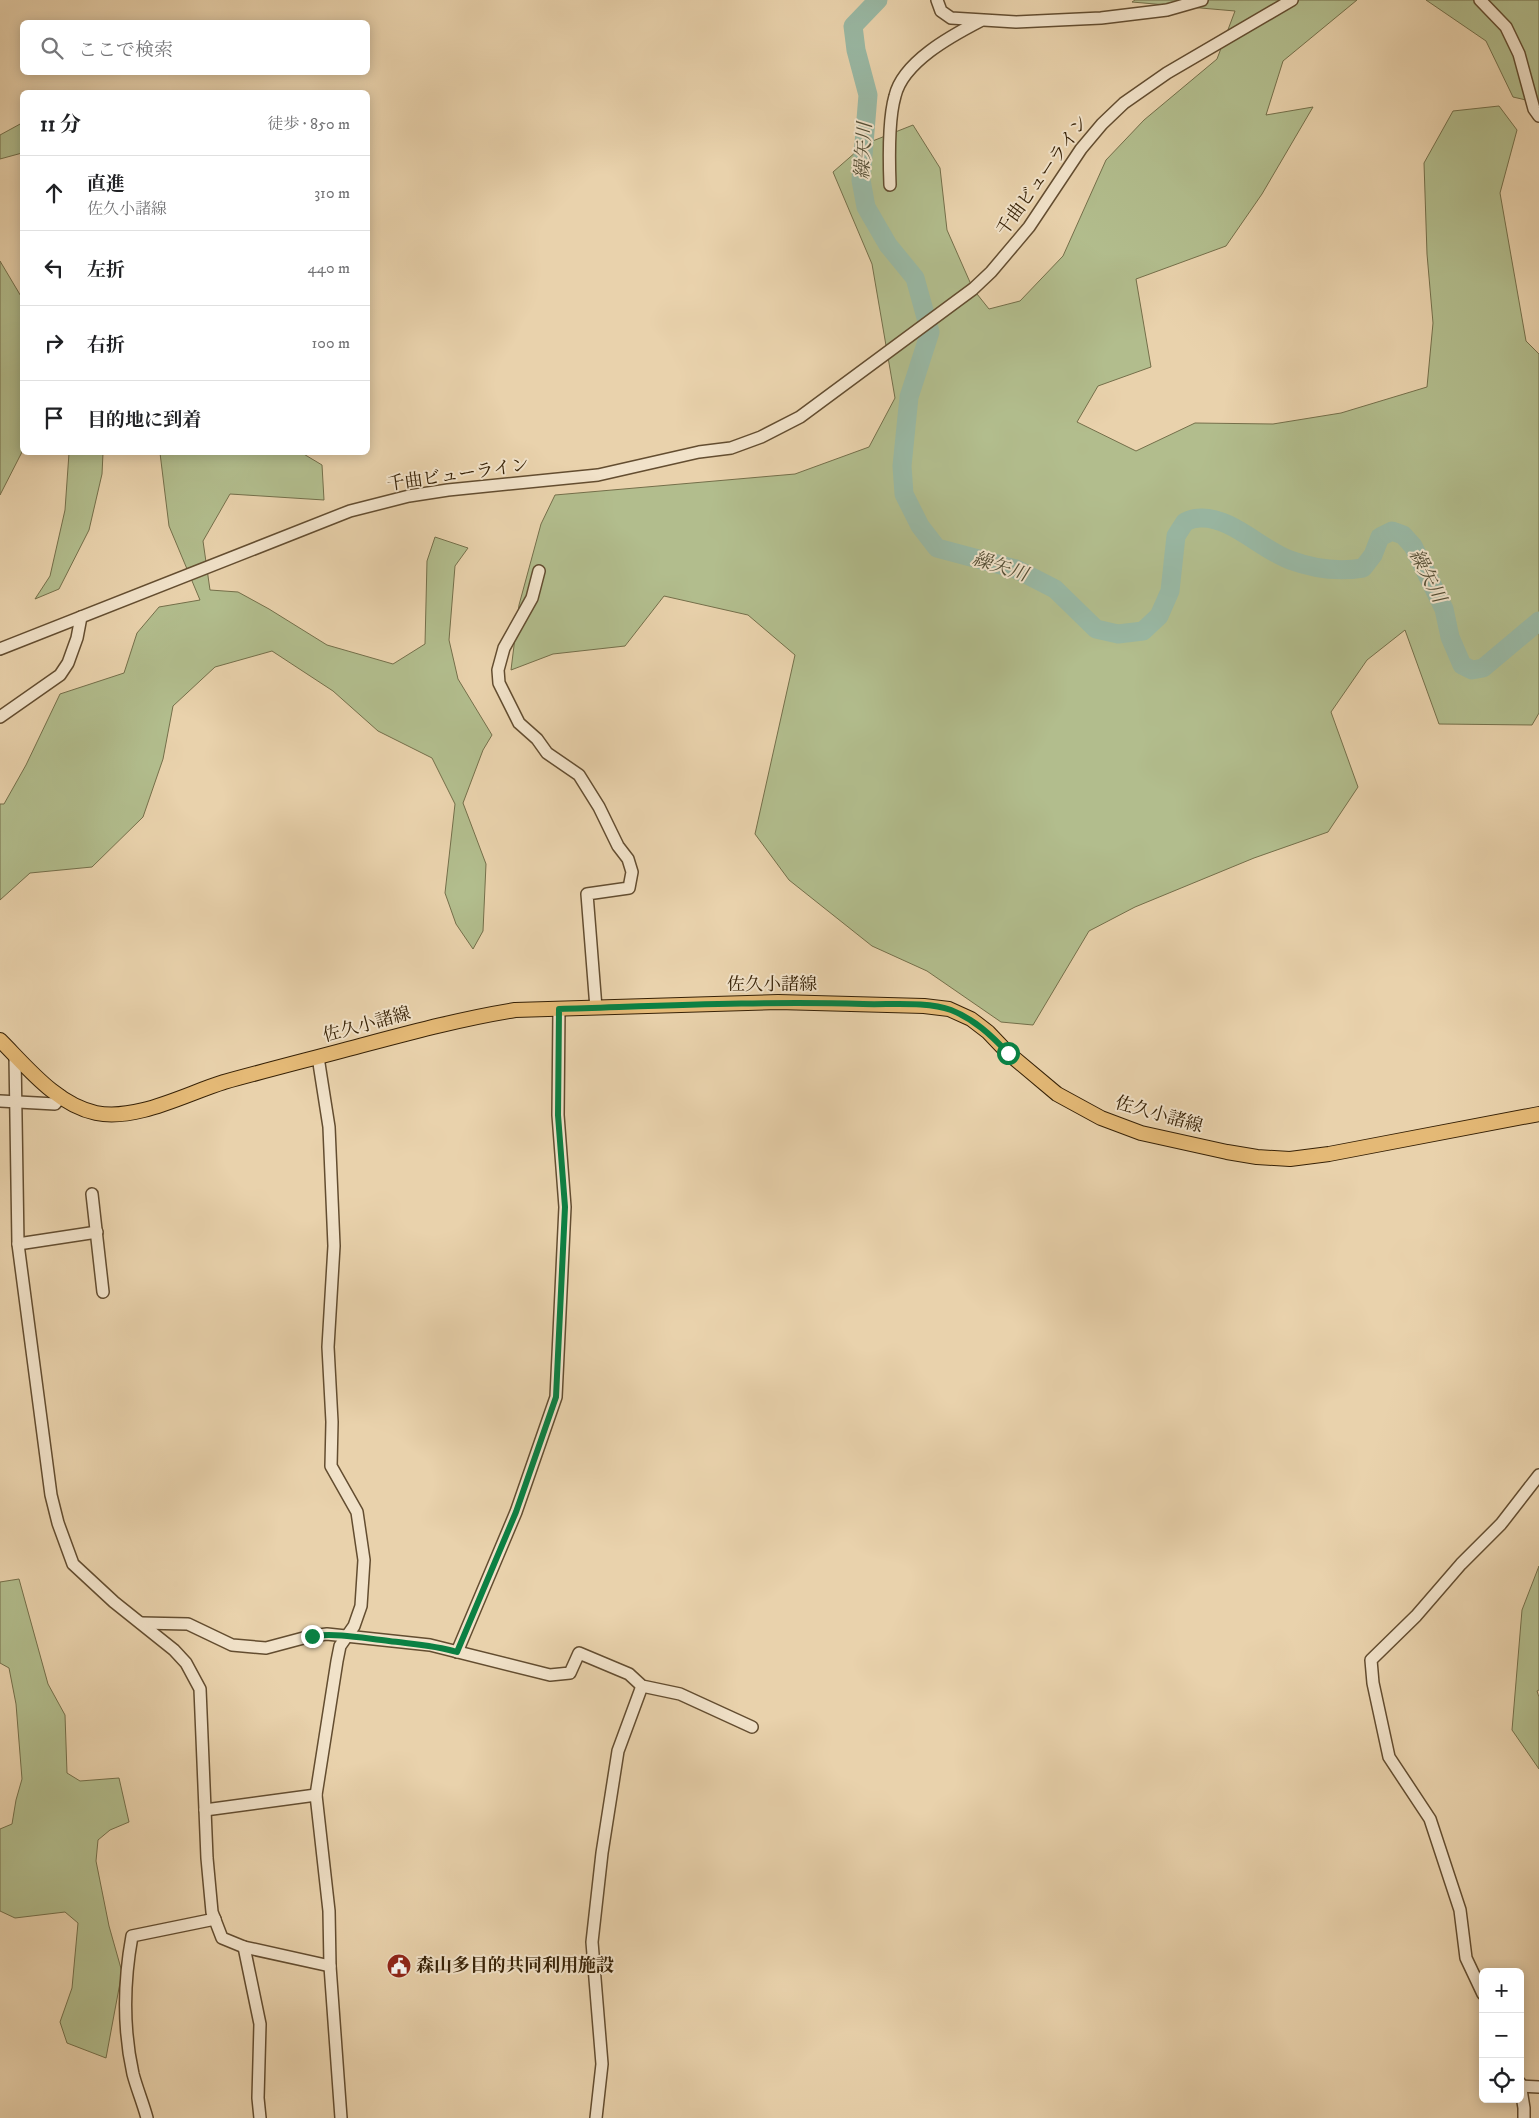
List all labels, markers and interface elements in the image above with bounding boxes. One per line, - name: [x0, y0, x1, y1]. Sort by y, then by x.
- search box: [20, 20, 370, 75]
- icon: search: [38, 34, 66, 62]
- text: ここで検索: [78, 39, 173, 62]
- text: 11 分: [40, 112, 81, 138]
- street label: 千曲ビューライン: [992, 112, 1094, 240]
- text: 徒歩 · 850 m: [267, 114, 350, 134]
- water label: 繰矢川: [851, 120, 877, 180]
- text: 直進: [87, 173, 125, 196]
- icon: ahead: [40, 179, 68, 207]
- text: 310 m: [314, 183, 350, 203]
- text: 佐久小諸線: [87, 199, 167, 219]
- icon: left: [40, 254, 68, 282]
- text: 440 m: [308, 258, 350, 278]
- text: 左折: [87, 259, 125, 282]
- icon: right: [40, 329, 68, 357]
- text: 100 m: [312, 333, 350, 353]
- text: 右折: [87, 334, 125, 357]
- icon: arrive: [40, 404, 68, 432]
- text: 目的地に到着: [87, 409, 201, 432]
- street label: 千曲ビューライン: [385, 454, 531, 496]
- water label: 繰矢川: [1404, 545, 1451, 608]
- water label: 繰矢川: [969, 547, 1033, 587]
- street label: 佐久小諸線: [727, 974, 817, 996]
- street label: 佐久小諸線: [321, 1003, 413, 1047]
- route start: [997, 1042, 1020, 1065]
- street label: 佐久小諸線: [1113, 1092, 1205, 1138]
- route end: [301, 1625, 324, 1648]
- public building icon: 森山多目的共同利用施設: [386, 1953, 412, 1979]
- place label: 森山多目的共同利用施設: [416, 1955, 614, 1977]
- map controls: [1479, 1968, 1524, 2103]
- button: +: [1479, 1968, 1524, 2013]
- button: −: [1479, 2013, 1524, 2058]
- button: locate: [1479, 2058, 1524, 2103]

